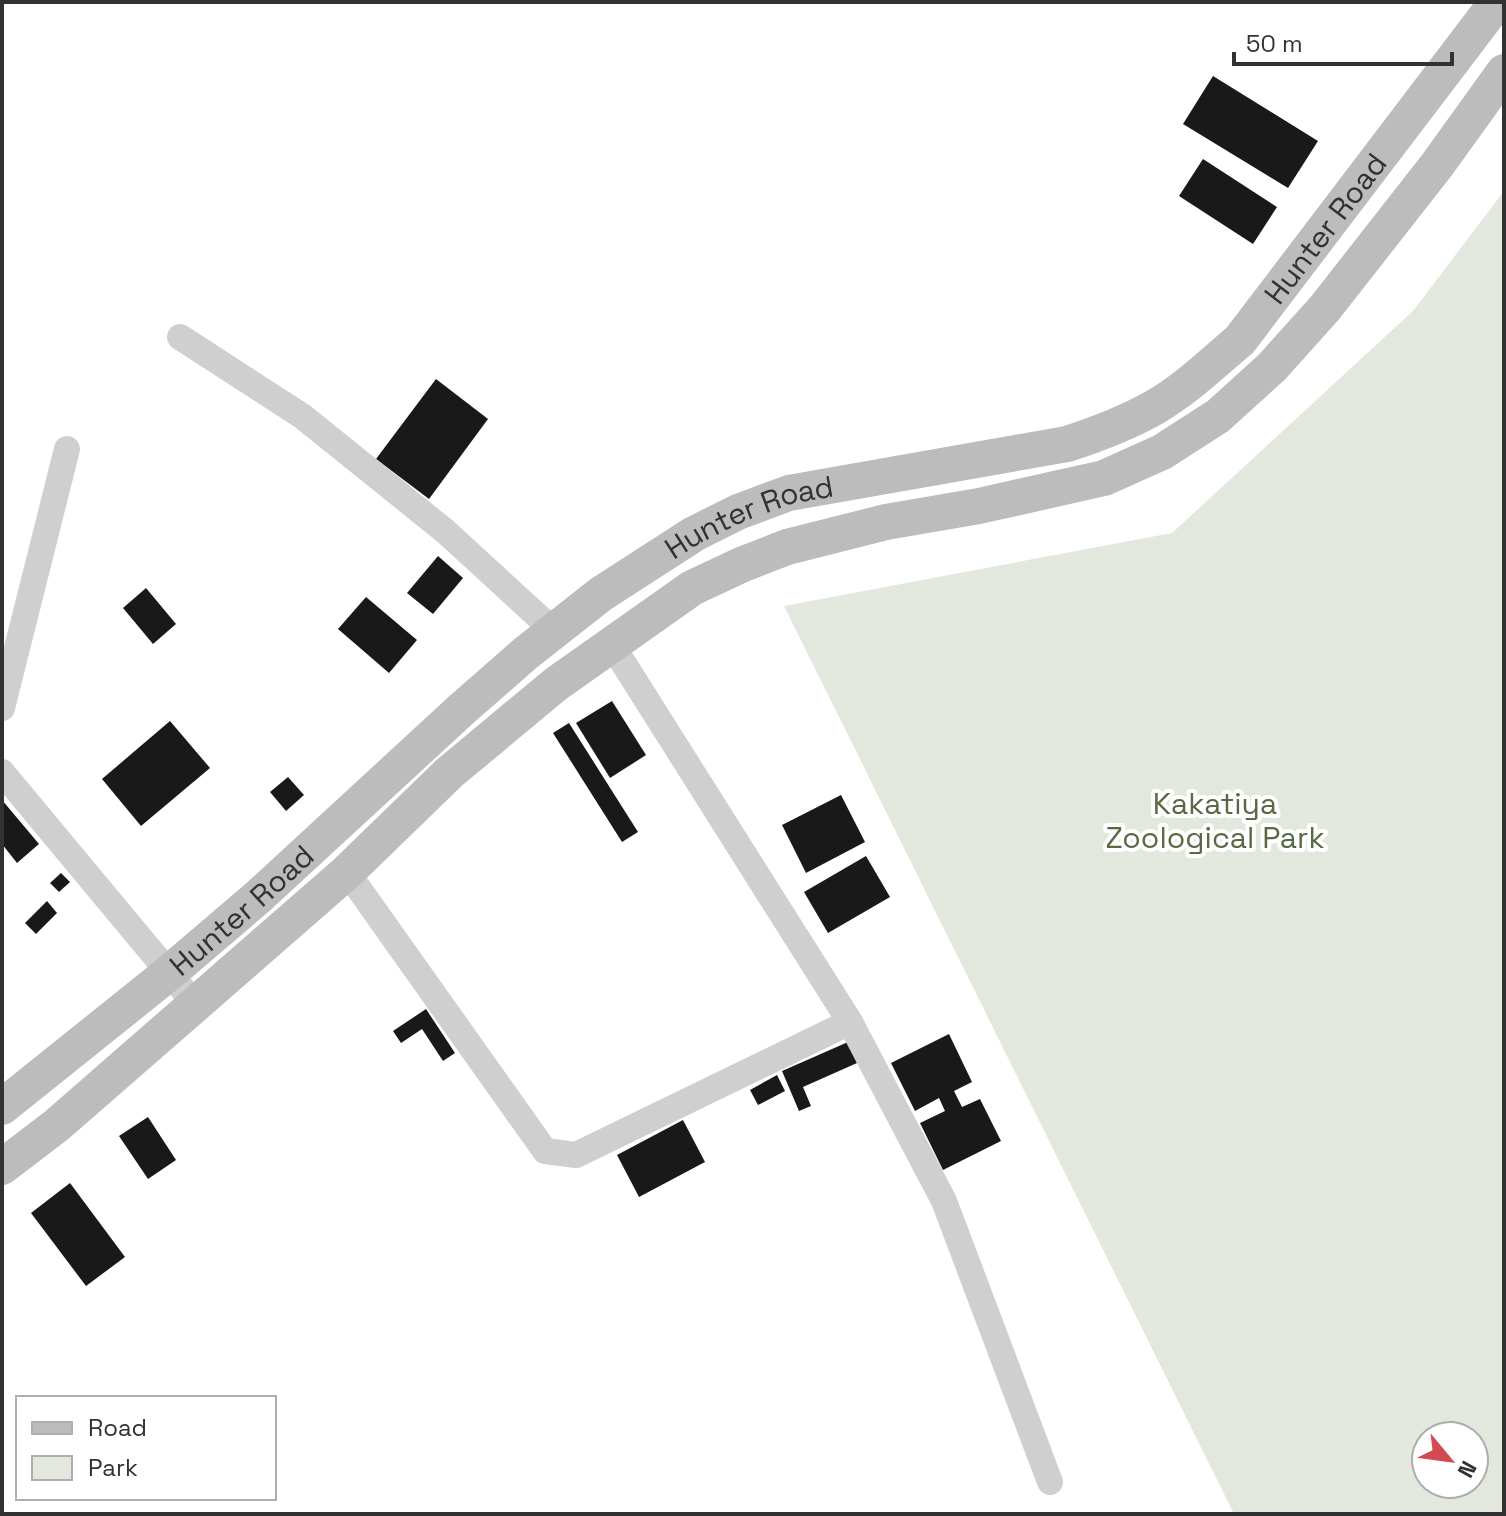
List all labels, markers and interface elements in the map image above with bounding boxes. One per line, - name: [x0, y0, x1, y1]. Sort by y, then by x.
- scale bar: [1234, 16, 1452, 66]
- text: 50 m: [1246, 28, 1303, 59]
- street label: Hunter Road: [1255, 145, 1395, 312]
- street label: Hunter Road: [657, 466, 836, 568]
- park label: Kakatiya Zoological Park: [1105, 784, 1325, 857]
- street label: Hunter Road: [161, 836, 322, 984]
- legend: [16, 1396, 276, 1500]
- text: Road: [88, 1412, 147, 1443]
- north arrow: [1410, 1420, 1490, 1500]
- text: Park: [88, 1452, 138, 1483]
- text: N: [1452, 1456, 1483, 1483]

